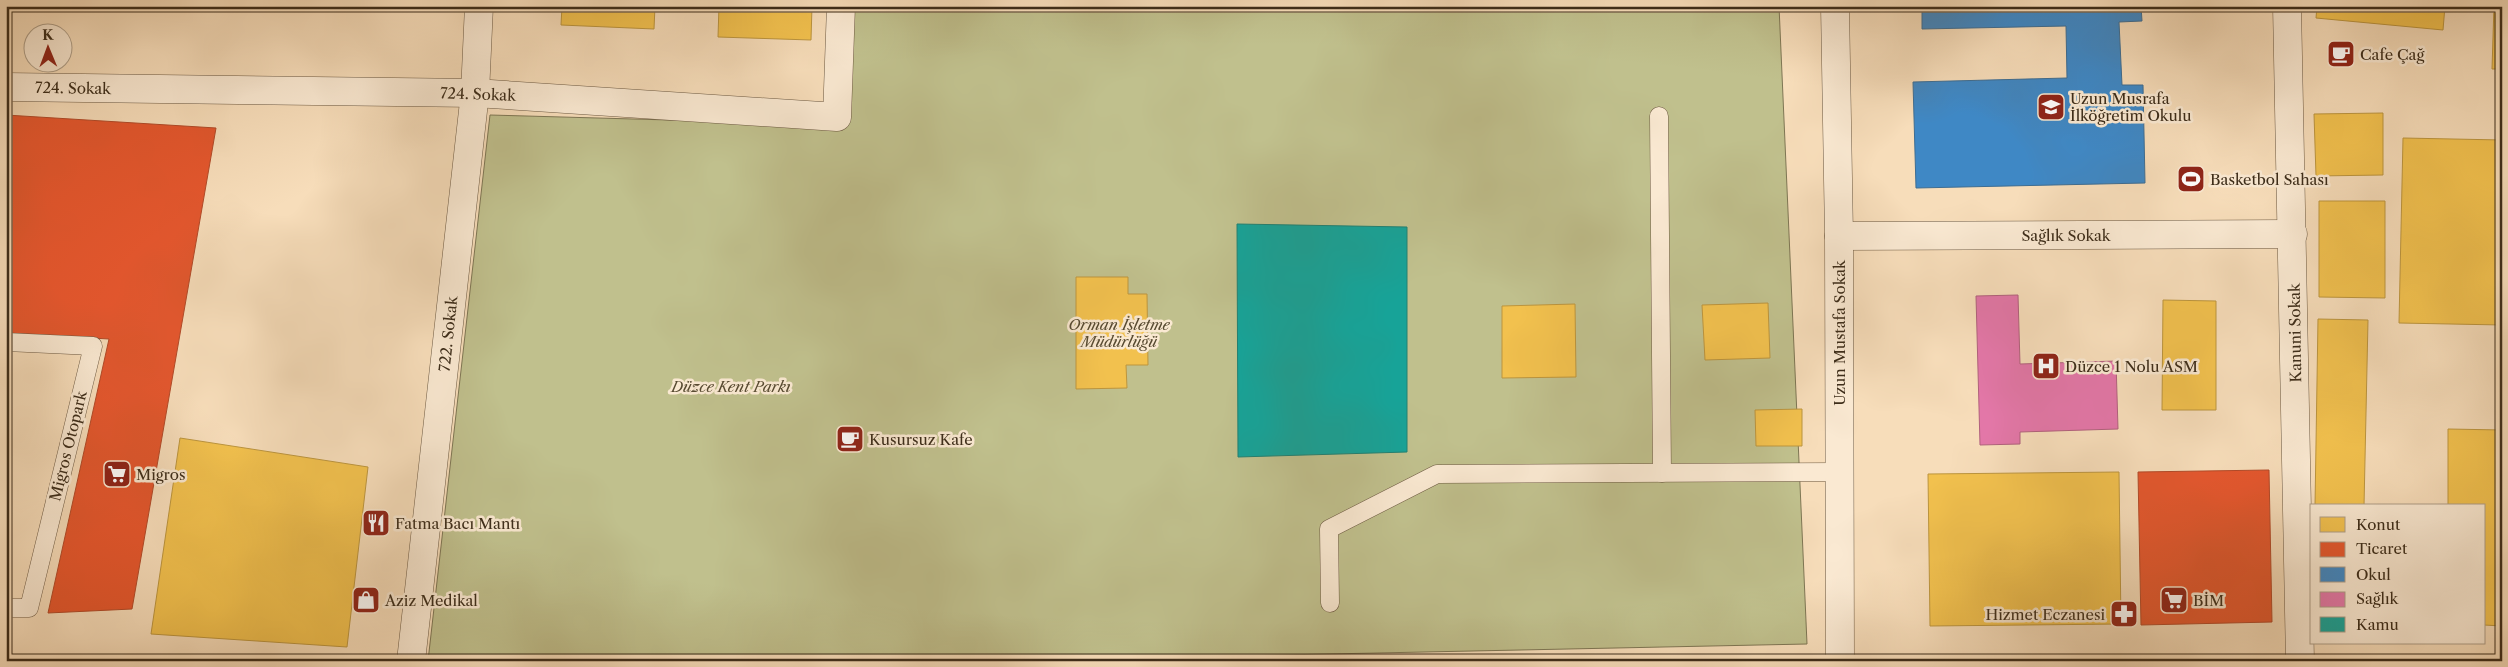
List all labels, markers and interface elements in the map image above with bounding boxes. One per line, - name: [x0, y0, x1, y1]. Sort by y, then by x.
- north arrow: [22, 22, 72, 72]
- text: K: [42, 26, 54, 44]
- cafe icon: Cafe Çağ: [2326, 39, 2356, 69]
- place label: Cafe Çağ: [2360, 45, 2425, 64]
- street label: 724. Sokak: [35, 78, 112, 98]
- street label: 724. Sokak: [440, 83, 517, 105]
- place label: Uzun Musrafa İlköğretim Okulu: [2070, 89, 2191, 125]
- school or university icon: Uzun Musrafa İlköğretim Okulu: [2036, 92, 2066, 122]
- sports icon: Basketbol Sahası: [2176, 164, 2206, 194]
- place label: Basketbol Sahası: [2210, 170, 2329, 189]
- street label: Sağlık Sokak: [2021, 226, 2112, 245]
- street label: Uzun Mustafa Sokak: [1830, 259, 1849, 406]
- street label: Kanuni Sokak: [2285, 282, 2305, 383]
- street label: 722. Sokak: [435, 294, 462, 373]
- park label: Orman İşletme Müdürlüğü: [1068, 315, 1170, 351]
- hospital icon: Düzce 1 Nolu ASM: [2031, 351, 2061, 381]
- place label: Düzce 1 Nolu ASM: [2065, 357, 2198, 376]
- park label: Düzce Kent Parkı: [670, 377, 791, 396]
- street label: Migros Otopark: [45, 388, 91, 503]
- cafe icon: Kusursuz Kafe: [835, 424, 865, 454]
- place label: Kusursuz Kafe: [869, 430, 973, 449]
- supermarket icon: Migros: [102, 459, 132, 489]
- place label: Migros: [136, 465, 185, 484]
- legend: [2310, 504, 2486, 644]
- restaurant icon: Fatma Bacı Mantı: [361, 508, 391, 538]
- place label: Fatma Bacı Mantı: [395, 514, 521, 533]
- text: Konut: [2356, 515, 2401, 534]
- text: Ticaret: [2356, 539, 2408, 558]
- text: Okul: [2356, 565, 2391, 584]
- shop icon: Aziz Medikal: [351, 585, 381, 615]
- supermarket icon: BİM: [2159, 585, 2189, 615]
- text: Sağlık: [2356, 589, 2400, 608]
- place label: Aziz Medikal: [384, 591, 478, 610]
- place label: BİM: [2193, 591, 2224, 610]
- pharmacy icon: Hizmet Eczanesi: [2109, 599, 2139, 629]
- place label: Hizmet Eczanesi: [1985, 605, 2105, 624]
- text: Kamu: [2356, 615, 2399, 634]

